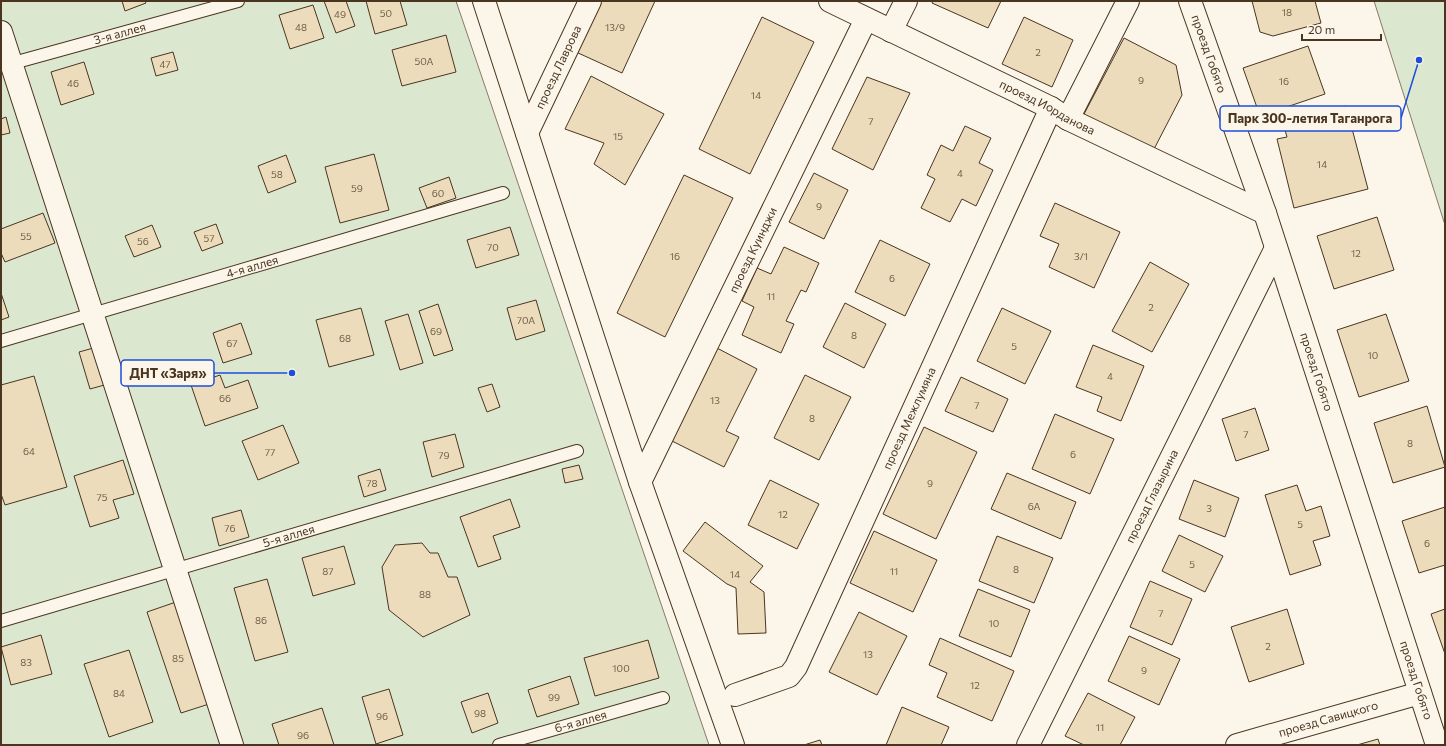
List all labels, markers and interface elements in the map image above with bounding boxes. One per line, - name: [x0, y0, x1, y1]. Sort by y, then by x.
- house number: 18: [1282, 6, 1292, 18]
- house number: 50: [380, 7, 392, 19]
- house number: 49: [334, 8, 346, 20]
- street label: проезд Гобято: [1189, 13, 1230, 94]
- scale bar: [1302, 16, 1381, 42]
- street label: 3-я аллея: [92, 19, 147, 46]
- house number: 48: [295, 21, 307, 33]
- house number: 13/9: [605, 21, 625, 33]
- text: 20 m: [1308, 22, 1335, 36]
- street label: проезд Лаврова: [532, 23, 583, 111]
- house number: 2: [1035, 46, 1041, 58]
- house number: 50А: [415, 55, 434, 67]
- house number: 47: [159, 58, 171, 70]
- house number: 9: [1138, 74, 1144, 86]
- house number: 16: [1279, 75, 1289, 87]
- street label: проезд Иорданова: [998, 76, 1098, 137]
- house number: 46: [67, 77, 79, 89]
- house number: 14: [751, 89, 761, 101]
- callout: Парк 300-летия Таганрога: [1220, 106, 1401, 131]
- text: Парк 300-летия Таганрога: [1228, 110, 1393, 126]
- house number: 7: [868, 115, 874, 127]
- house number: 15: [613, 130, 623, 142]
- house number: 14: [1317, 158, 1327, 170]
- house number: 4: [957, 167, 963, 179]
- house number: 58: [271, 168, 283, 180]
- house number: 59: [351, 182, 363, 194]
- house number: 60: [432, 187, 444, 199]
- house number: 9: [816, 200, 822, 212]
- street label: проезд Куинджи: [725, 205, 779, 295]
- house number: 55: [20, 230, 32, 242]
- house number: 57: [203, 232, 215, 244]
- house number: 56: [137, 235, 149, 247]
- house number: 70: [487, 241, 499, 253]
- house number: 12: [1351, 247, 1361, 259]
- house number: 16: [670, 250, 680, 262]
- house number: 3/1: [1074, 250, 1088, 262]
- street label: 4-я аллея: [224, 252, 280, 280]
- house number: 6: [889, 272, 895, 284]
- house number: 11: [767, 290, 775, 302]
- house number: 2: [1148, 301, 1154, 313]
- house number: 70А: [517, 314, 535, 326]
- house number: 69: [430, 325, 442, 337]
- house number: 8: [851, 329, 857, 341]
- street label: проезд Гобято: [1298, 331, 1337, 413]
- house number: 68: [339, 332, 351, 344]
- house number: 67: [226, 337, 238, 349]
- house number: 5: [1011, 340, 1017, 352]
- house number: 10: [1368, 349, 1378, 361]
- callout: ДНТ «Заря»: [121, 360, 214, 386]
- text: ДНТ «Заря»: [129, 365, 207, 381]
- street label: проезд Межлумяна: [879, 365, 938, 471]
- house number: 4: [1107, 370, 1113, 382]
- house number: 66: [219, 392, 231, 404]
- house number: 13: [710, 394, 720, 406]
- house number: 7: [974, 399, 980, 411]
- house number: 8: [809, 412, 815, 424]
- house number: 7: [1243, 428, 1249, 440]
- house number: 8: [1407, 437, 1413, 449]
- house number: 64: [23, 445, 35, 457]
- house number: 77: [265, 446, 275, 458]
- street label: проезд Глазырина: [1122, 447, 1180, 545]
- house number: 6: [1070, 448, 1076, 460]
- house number: 79: [438, 449, 450, 461]
- house number: 78: [366, 477, 378, 489]
- house number: 9: [927, 477, 933, 489]
- house number: 75: [97, 491, 108, 503]
- house number: 6А: [1028, 500, 1040, 512]
- house number: 3: [1206, 502, 1212, 514]
- house number: 12: [778, 508, 788, 520]
- house number: 5: [1297, 518, 1303, 530]
- street label: 5-я аллея: [261, 521, 316, 549]
- house number: 76: [224, 522, 236, 534]
- house number: 6: [1424, 537, 1430, 549]
- house number: 5: [1189, 558, 1195, 570]
- house number: 8: [1013, 563, 1019, 575]
- house number: 87: [322, 565, 334, 577]
- house number: 11: [890, 565, 898, 577]
- house number: 14: [730, 568, 740, 580]
- house number: 88: [419, 588, 431, 600]
- house number: 7: [1158, 607, 1164, 619]
- house number: 86: [255, 614, 267, 626]
- house number: 10: [989, 617, 999, 629]
- street label: проезд Гобято: [1398, 639, 1436, 721]
- house number: 2: [1265, 640, 1271, 652]
- house number: 13: [863, 648, 873, 660]
- house number: 85: [172, 652, 184, 664]
- house number: 83: [20, 656, 32, 668]
- house number: 100: [612, 662, 630, 674]
- house number: 9: [1141, 664, 1147, 676]
- house number: 12: [970, 679, 980, 691]
- house number: 84: [113, 687, 125, 699]
- house number: 99: [548, 691, 560, 703]
- street label: проезд Савицкого: [1277, 697, 1380, 739]
- street label: 6-я аллея: [553, 706, 608, 735]
- house number: 98: [474, 707, 486, 719]
- house number: 96: [376, 710, 388, 722]
- house number: 11: [1096, 721, 1104, 733]
- house number: 96: [297, 729, 309, 741]

